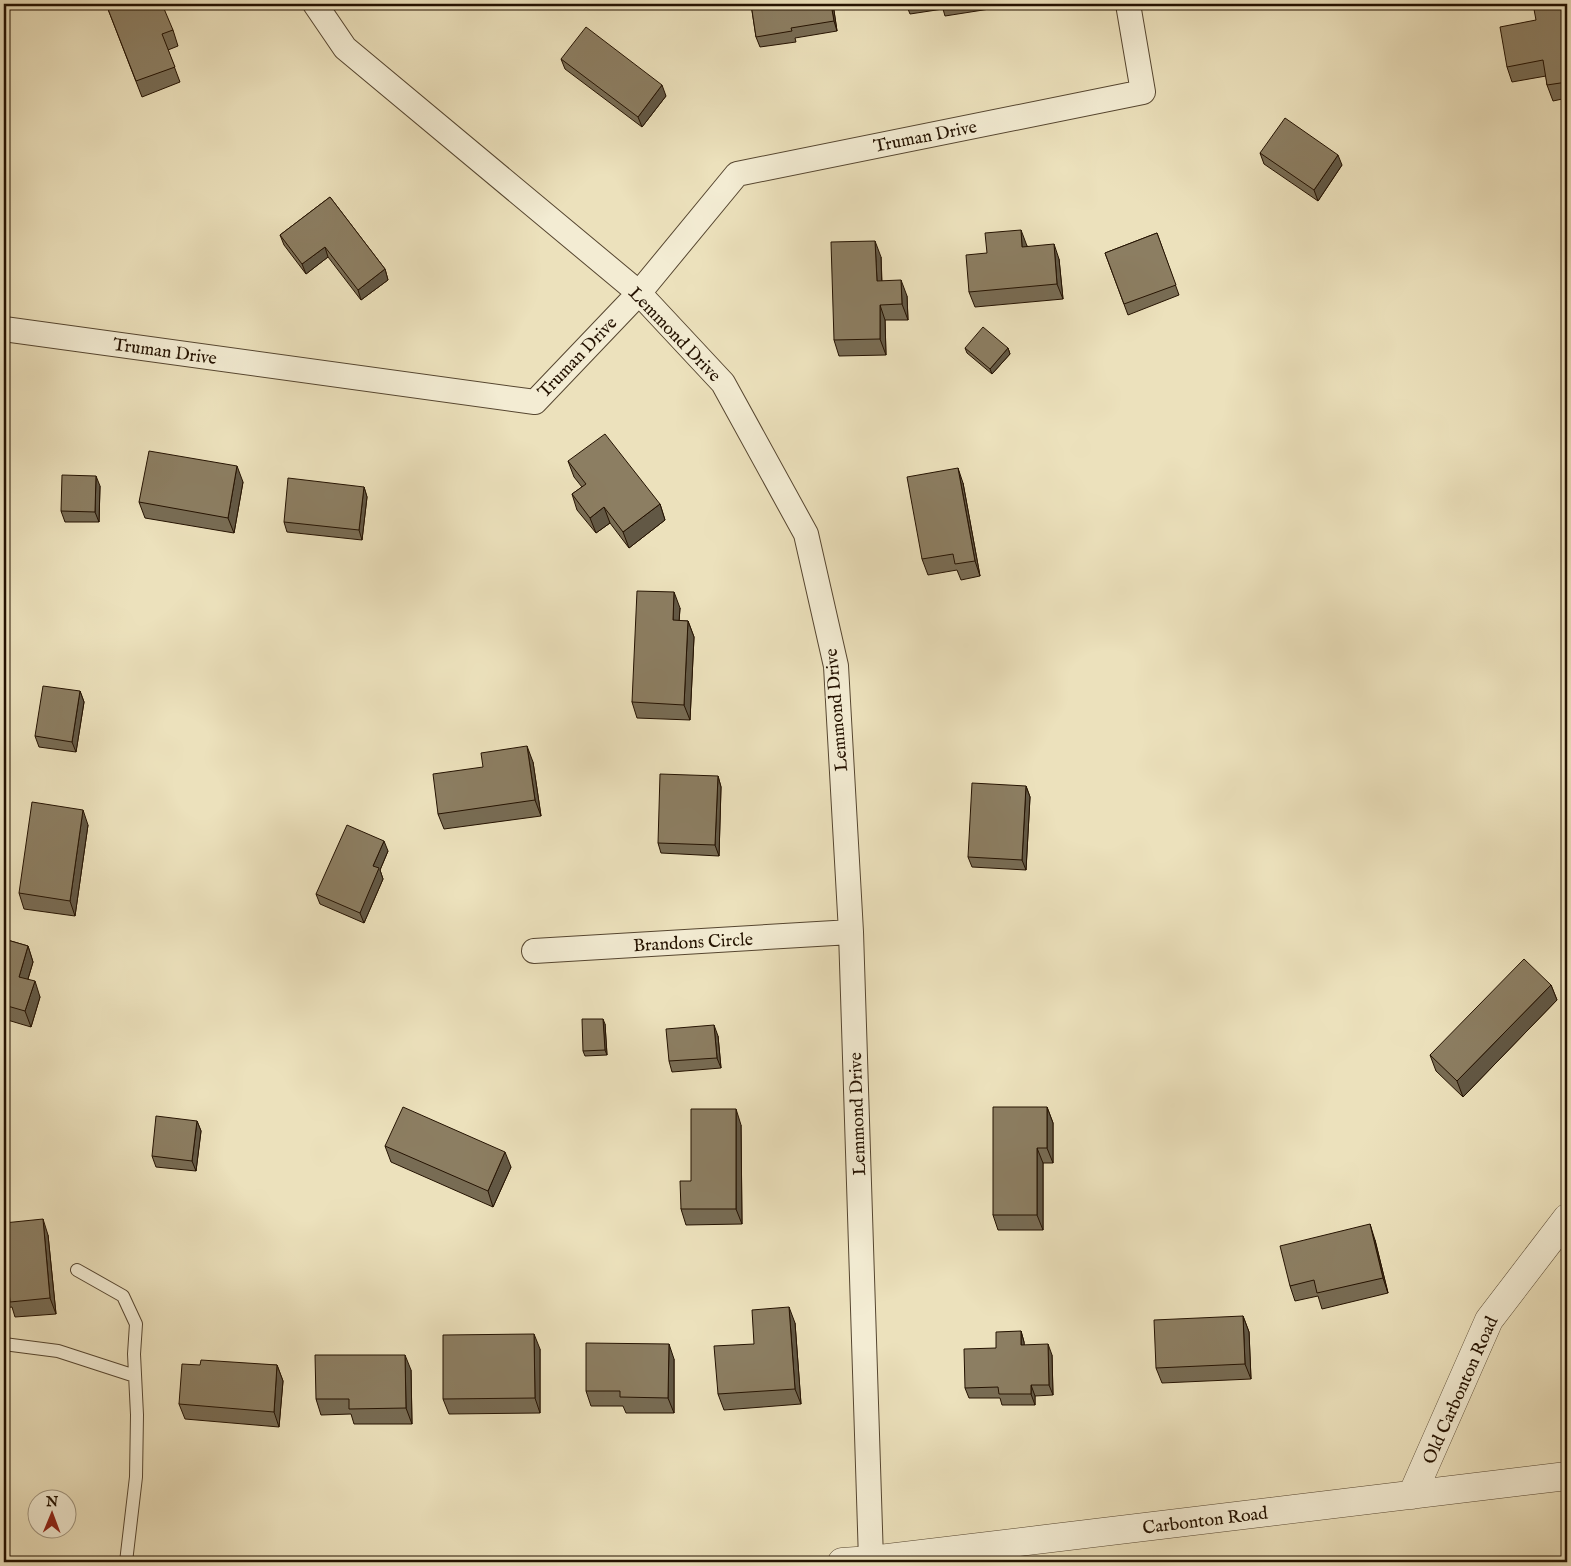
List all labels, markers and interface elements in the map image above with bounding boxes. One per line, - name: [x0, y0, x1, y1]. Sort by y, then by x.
- street label: Truman Drive: [872, 116, 979, 159]
- street label: Lemmond Drive: [623, 283, 725, 388]
- street label: Truman Drive: [533, 312, 623, 404]
- street label: Truman Drive: [111, 334, 218, 371]
- street label: Lemmond Drive: [821, 647, 854, 772]
- street label: Brandons Circle: [633, 929, 754, 958]
- street label: Lemmond Drive: [845, 1052, 872, 1176]
- street label: Old Carbonton Road: [1418, 1313, 1504, 1468]
- north arrow: [28, 1488, 78, 1538]
- text: N: [45, 1493, 58, 1511]
- street label: Carbonton Road: [1141, 1502, 1270, 1541]

